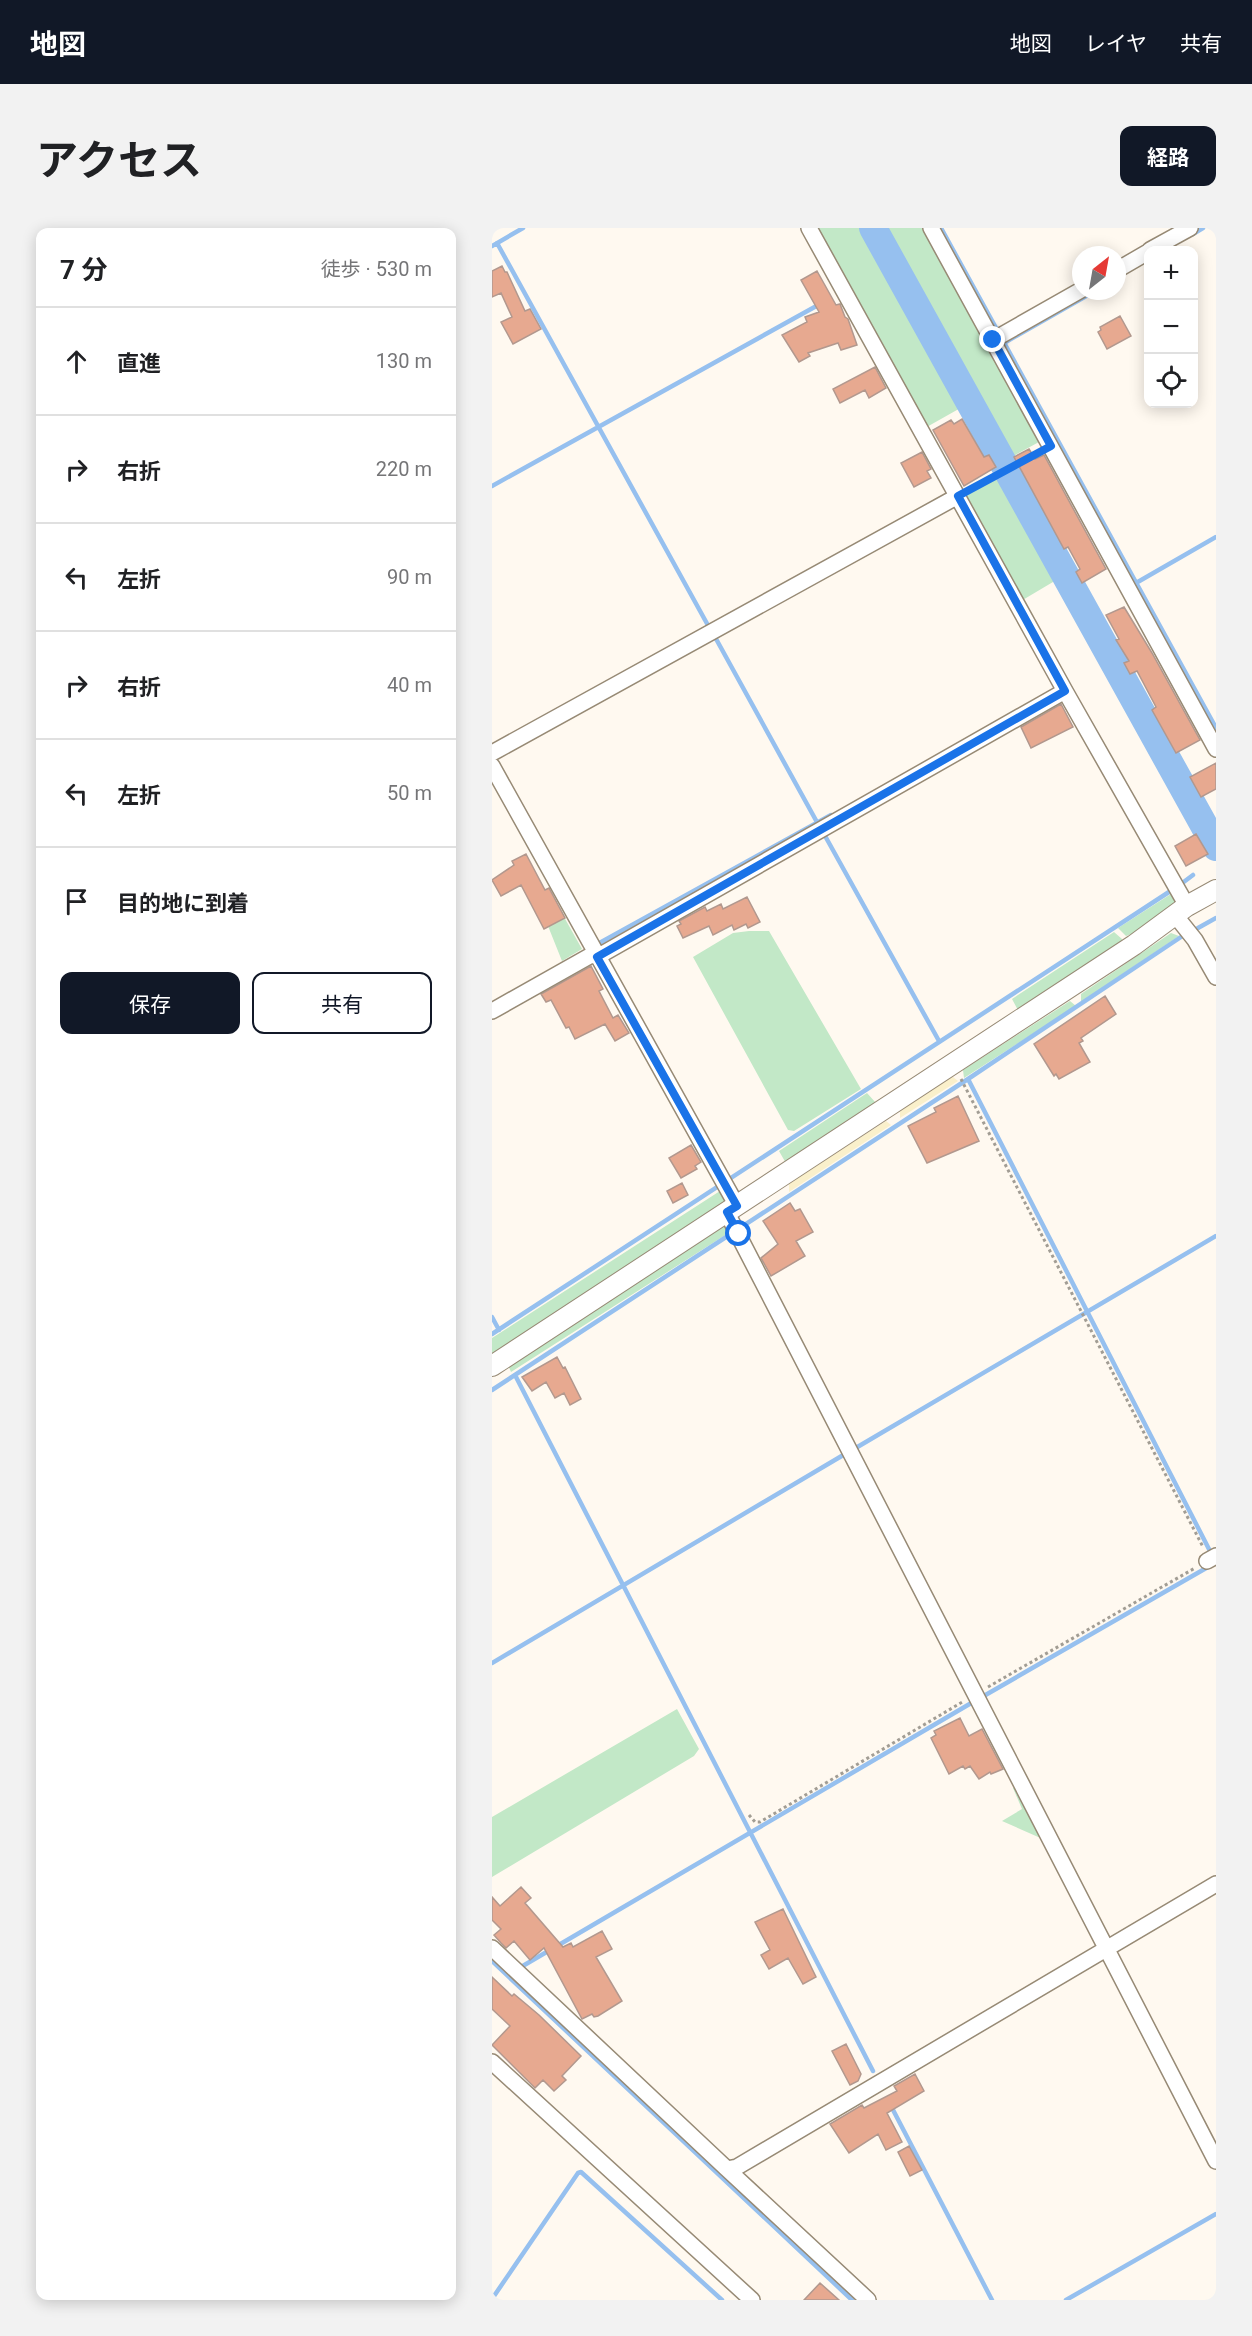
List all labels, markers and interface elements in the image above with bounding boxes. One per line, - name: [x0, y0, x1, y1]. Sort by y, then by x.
- text: 地図: [30, 28, 86, 61]
- text: 地図: [1010, 32, 1052, 56]
- text: レイヤ: [1085, 32, 1147, 56]
- text: 共有: [1180, 32, 1222, 56]
- button: 経路: [1120, 126, 1216, 186]
- text: アクセス: [36, 136, 202, 185]
- north arrow: [1072, 246, 1126, 300]
- map controls: [1144, 246, 1198, 408]
- button: +: [1144, 246, 1198, 300]
- text: 7 分: [60, 255, 107, 285]
- text: 徒歩 · 530 m: [321, 257, 432, 281]
- button: −: [1144, 300, 1198, 354]
- route end: [979, 326, 1005, 352]
- icon: ahead: [60, 345, 93, 378]
- text: 130 m: [376, 349, 432, 373]
- text: 直進: [117, 351, 161, 376]
- button: locate: [1144, 354, 1198, 408]
- icon: right: [60, 453, 93, 486]
- text: 220 m: [376, 457, 432, 481]
- text: 右折: [117, 459, 161, 484]
- icon: left: [60, 561, 93, 594]
- text: 90 m: [387, 565, 432, 589]
- text: 左折: [117, 567, 161, 592]
- icon: right: [60, 669, 93, 702]
- text: 40 m: [387, 673, 432, 697]
- text: 右折: [117, 675, 161, 700]
- icon: left: [60, 777, 93, 810]
- text: 50 m: [387, 781, 432, 805]
- text: 左折: [117, 783, 161, 808]
- icon: arrive: [60, 885, 93, 918]
- text: 目的地に到着: [117, 891, 249, 916]
- button: 保存: [60, 972, 240, 1034]
- button: 共有: [252, 972, 432, 1034]
- route start: [725, 1220, 751, 1246]

